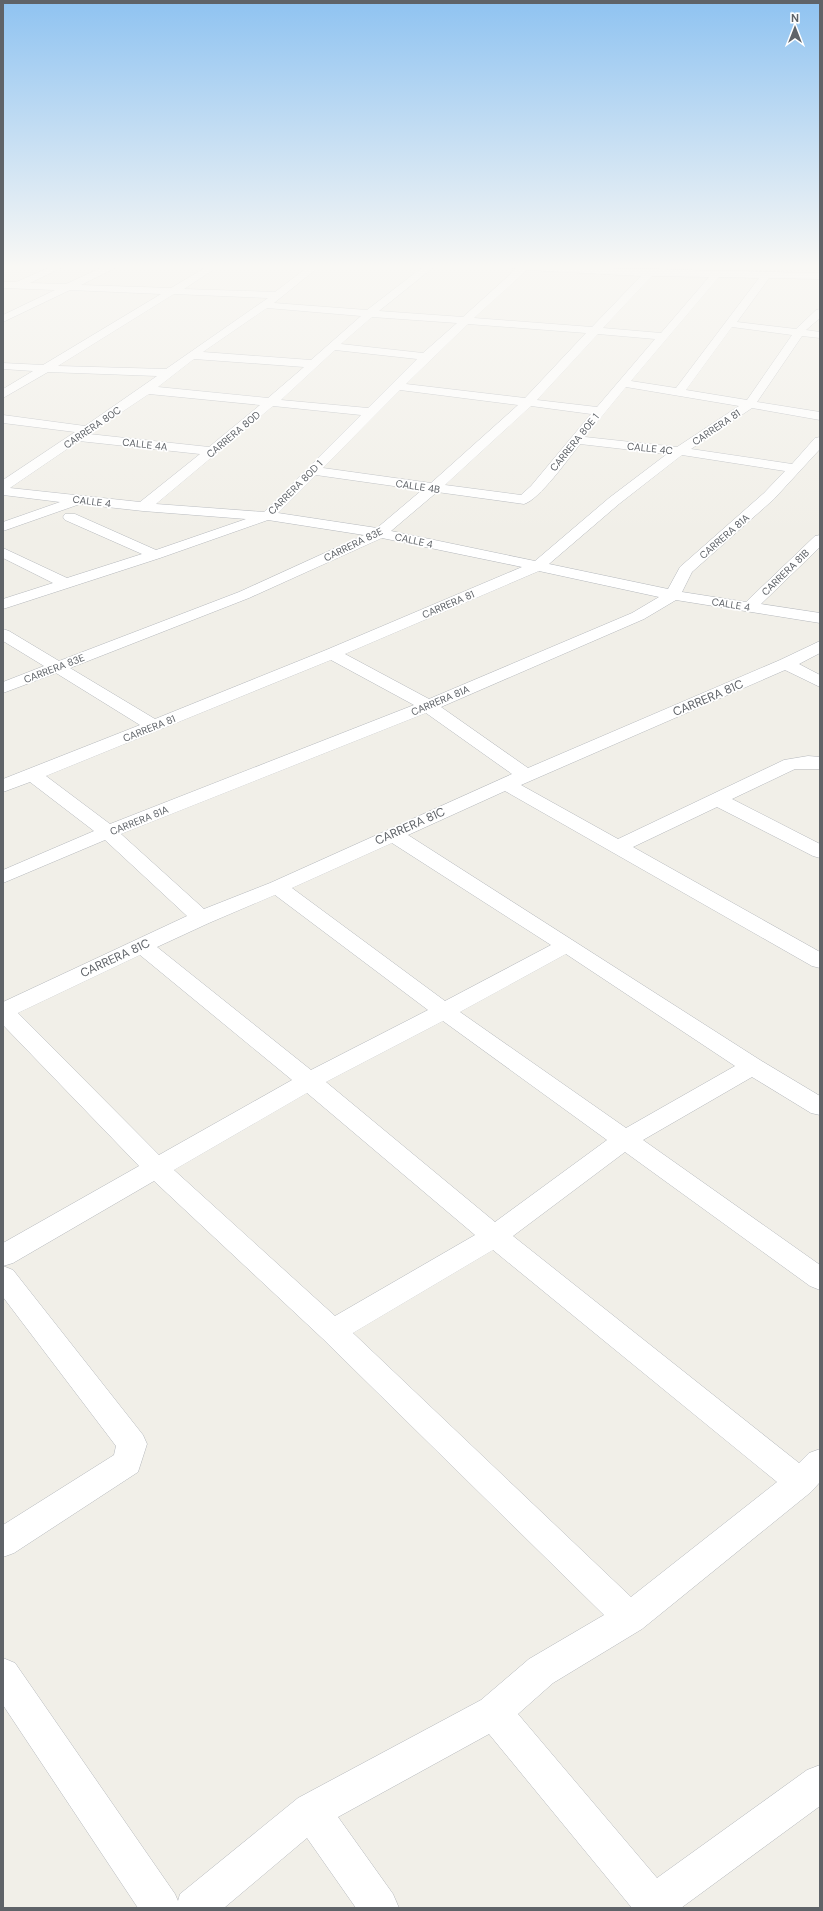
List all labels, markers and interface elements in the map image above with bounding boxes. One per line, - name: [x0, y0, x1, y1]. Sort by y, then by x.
- north arrow: [775, 8, 815, 48]
- text: N: [791, 11, 799, 25]
- street label: CARRERA 80C: [61, 403, 123, 451]
- street label: CARRERA 81: [690, 407, 743, 448]
- street label: CARRERA 80D: [204, 408, 263, 461]
- street label: CARRERA 80E 1: [547, 411, 602, 474]
- street label: CALLE 4A: [122, 436, 168, 453]
- street label: CALLE 4C: [627, 440, 673, 457]
- street label: CARRERA 80D 1: [265, 457, 325, 517]
- street label: CALLE 4B: [395, 477, 441, 496]
- street label: CALLE 4: [72, 493, 112, 510]
- street label: CARRERA 81A: [697, 511, 752, 562]
- street label: CARRERA 83E: [322, 524, 385, 564]
- street label: CALLE 4: [394, 530, 434, 551]
- street label: CARRERA 81B: [759, 546, 812, 598]
- street label: CARRERA 81: [420, 588, 476, 621]
- street label: CALLE 4: [711, 595, 751, 614]
- street label: CARRERA 83E: [22, 651, 87, 686]
- street label: CARRERA 81C: [670, 676, 746, 720]
- street label: CARRERA 81A: [409, 682, 472, 719]
- street label: CARRERA 81: [121, 712, 177, 745]
- street label: CARRERA 81A: [108, 803, 171, 838]
- street label: CARRERA 81C: [372, 803, 448, 849]
- street label: CARRERA 81C: [78, 935, 153, 981]

